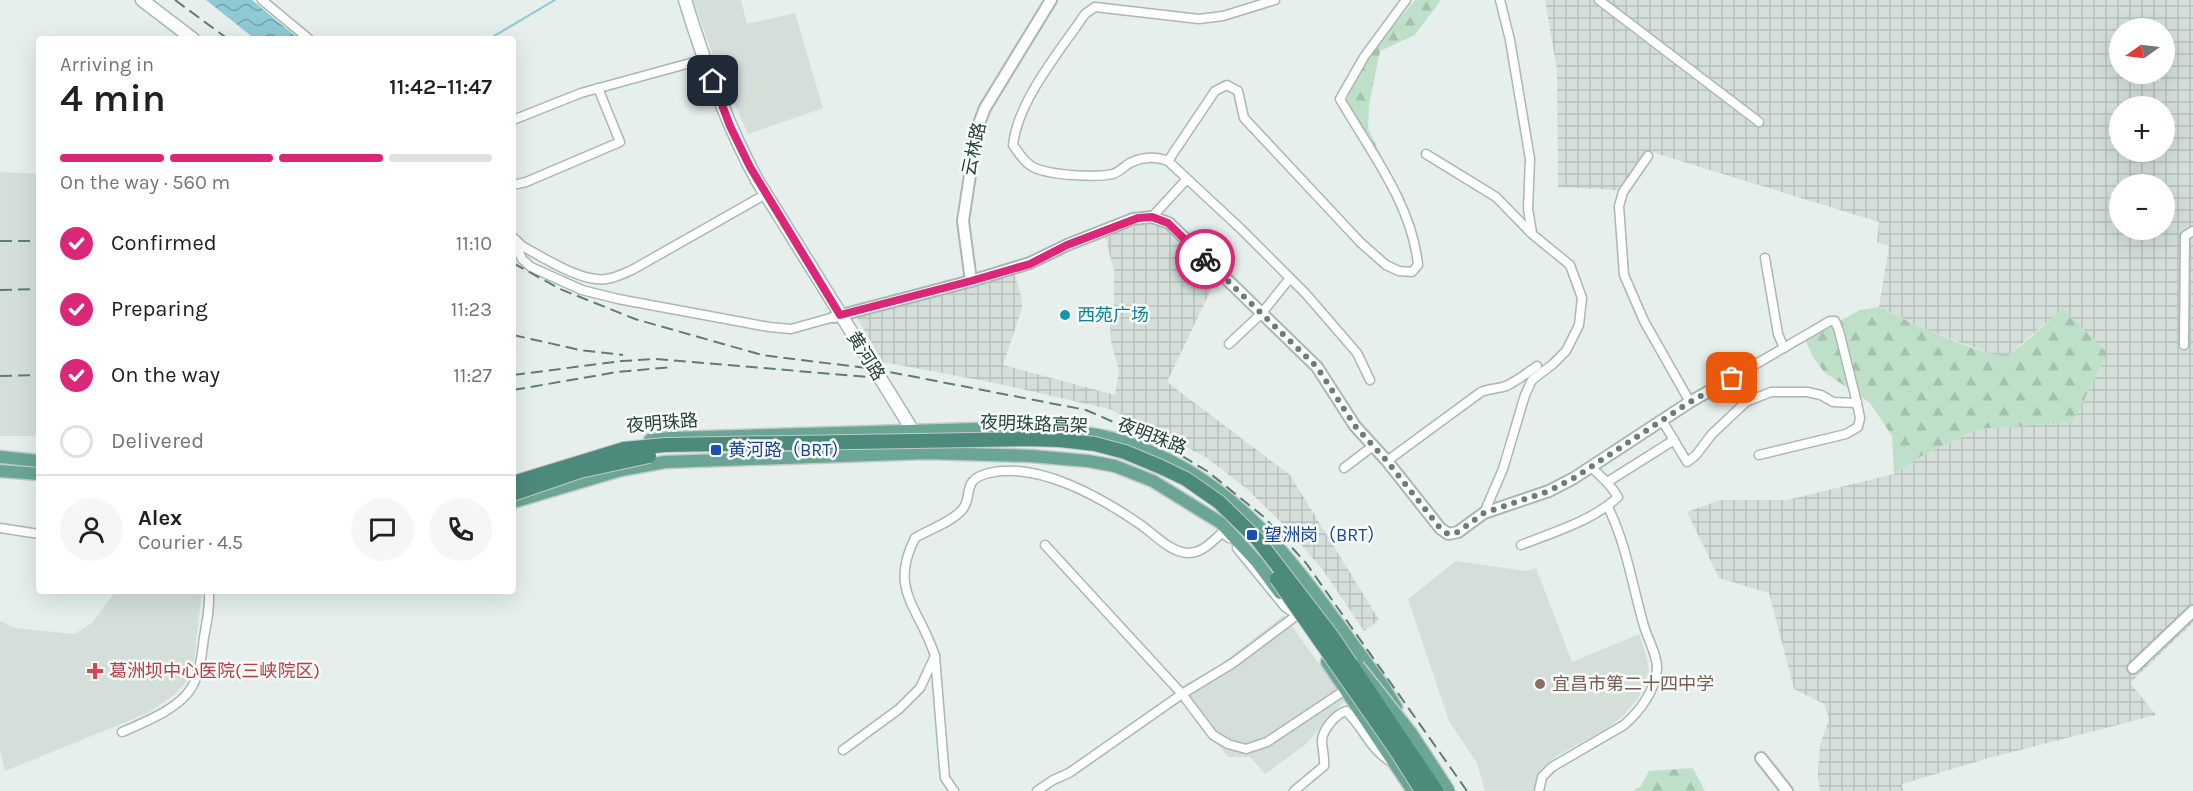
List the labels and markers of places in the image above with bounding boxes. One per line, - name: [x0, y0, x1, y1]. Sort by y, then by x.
- pin: [687, 55, 738, 106]
- place label: 西苑广场: [1077, 304, 1149, 326]
- marker: 西苑广场: [1058, 308, 1072, 322]
- pin: [1706, 352, 1757, 403]
- place label: 黄河路（BRT）: [728, 439, 849, 461]
- marker: 黄河路（BRT）: [709, 443, 723, 457]
- place label: 望洲岗（BRT）: [1264, 524, 1385, 546]
- marker: 望洲岗（BRT）: [1245, 528, 1259, 542]
- place label: 葛洲坝中心医院(三峡院区): [109, 660, 320, 682]
- marker: 葛洲坝中心医院(三峡院区): [86, 662, 104, 680]
- place label: 宜昌市第二十四中学: [1552, 673, 1714, 695]
- marker: 宜昌市第二十四中学: [1533, 677, 1547, 691]

